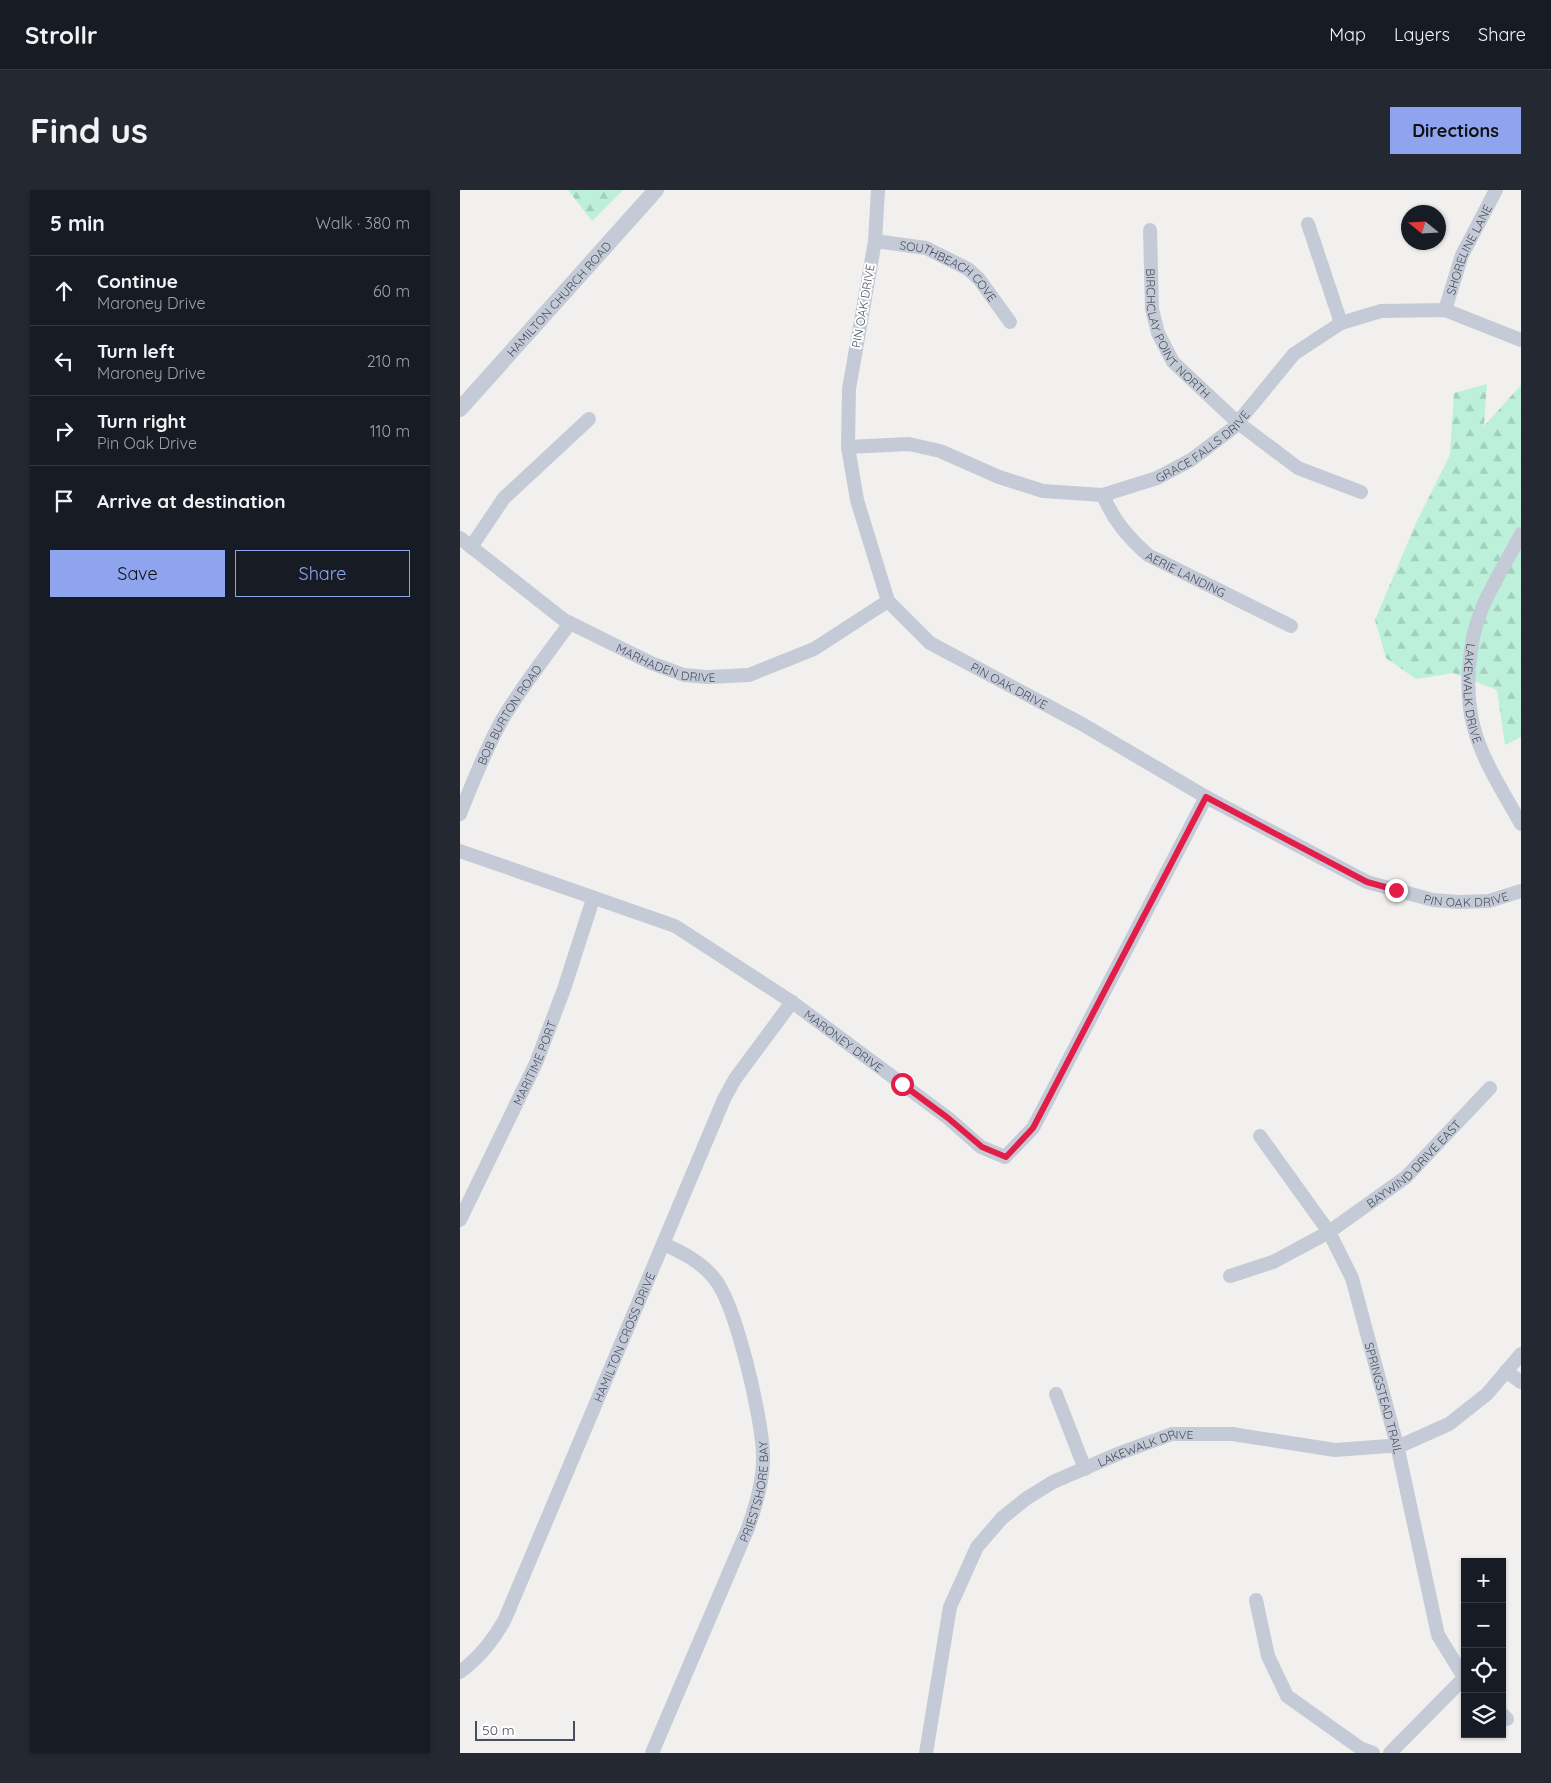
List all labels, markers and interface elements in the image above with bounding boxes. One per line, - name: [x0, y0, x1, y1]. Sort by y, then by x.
- text: Strollr: [25, 20, 97, 50]
- text: Map: [1329, 23, 1366, 46]
- text: Layers: [1394, 23, 1450, 46]
- text: Share: [1478, 23, 1526, 46]
- button: Directions: [1390, 107, 1521, 154]
- text: Find us: [30, 108, 148, 152]
- street label: SHORELINE LANE: [1443, 202, 1495, 297]
- north arrow: [1401, 205, 1446, 250]
- text: 5 min: [50, 210, 105, 236]
- text: Walk · 380 m: [315, 213, 410, 233]
- street label: SOUTHBEACH COVE: [899, 237, 1000, 304]
- street label: HAMILTON CHURCH ROAD: [503, 238, 614, 359]
- street label: PIN OAK DRIVE: [848, 263, 878, 349]
- street label: BIRCHCLAY POINT NORTH: [1143, 268, 1214, 401]
- text: Continue: [97, 269, 178, 293]
- icon: ahead: [50, 277, 78, 305]
- text: 60 m: [373, 281, 410, 301]
- text: Maroney Drive: [97, 293, 206, 313]
- text: Turn left: [97, 339, 175, 363]
- icon: left: [50, 347, 78, 375]
- text: 210 m: [367, 351, 410, 371]
- text: Maroney Drive: [97, 363, 206, 383]
- street label: GRACE FALLS DRIVE: [1153, 407, 1252, 485]
- text: Turn right: [97, 409, 186, 433]
- icon: right: [50, 417, 78, 445]
- text: 110 m: [370, 421, 410, 441]
- text: Pin Oak Drive: [97, 433, 197, 453]
- icon: arrive: [50, 487, 78, 515]
- text: Arrive at destination: [97, 489, 286, 513]
- street label: AERIE LANDING: [1143, 548, 1228, 600]
- button: Save: [50, 550, 225, 597]
- button: Share: [235, 550, 410, 597]
- street label: MARHADEN DRIVE: [614, 640, 716, 685]
- street label: LAKEWALK DRIVE: [1461, 642, 1486, 745]
- street label: PIN OAK DRIVE: [968, 659, 1050, 712]
- street label: BOB BURTON ROAD: [474, 661, 545, 767]
- route end: [1385, 879, 1408, 902]
- street label: PIN OAK DRIVE: [1422, 888, 1510, 910]
- street label: MARONEY DRIVE: [801, 1006, 887, 1075]
- street label: MARITIME PORT: [509, 1018, 559, 1107]
- route start: [891, 1073, 914, 1096]
- street label: BAYWIND DRIVE EAST: [1363, 1116, 1464, 1210]
- street label: HAMILTON CROSS DRIVE: [590, 1270, 658, 1404]
- street label: SPRINGSTEAD TRAIL: [1362, 1341, 1406, 1456]
- street label: LAKEWALK DRIVE: [1095, 1426, 1193, 1469]
- street label: PRIESTSHORE BAY: [735, 1440, 771, 1544]
- map controls: [1461, 1558, 1506, 1738]
- button: +: [1461, 1558, 1506, 1603]
- button: −: [1461, 1603, 1506, 1648]
- button: locate: [1461, 1648, 1506, 1693]
- button: layers: [1461, 1693, 1506, 1738]
- scale bar: [475, 1718, 575, 1741]
- text: 50 m: [482, 1721, 515, 1739]

